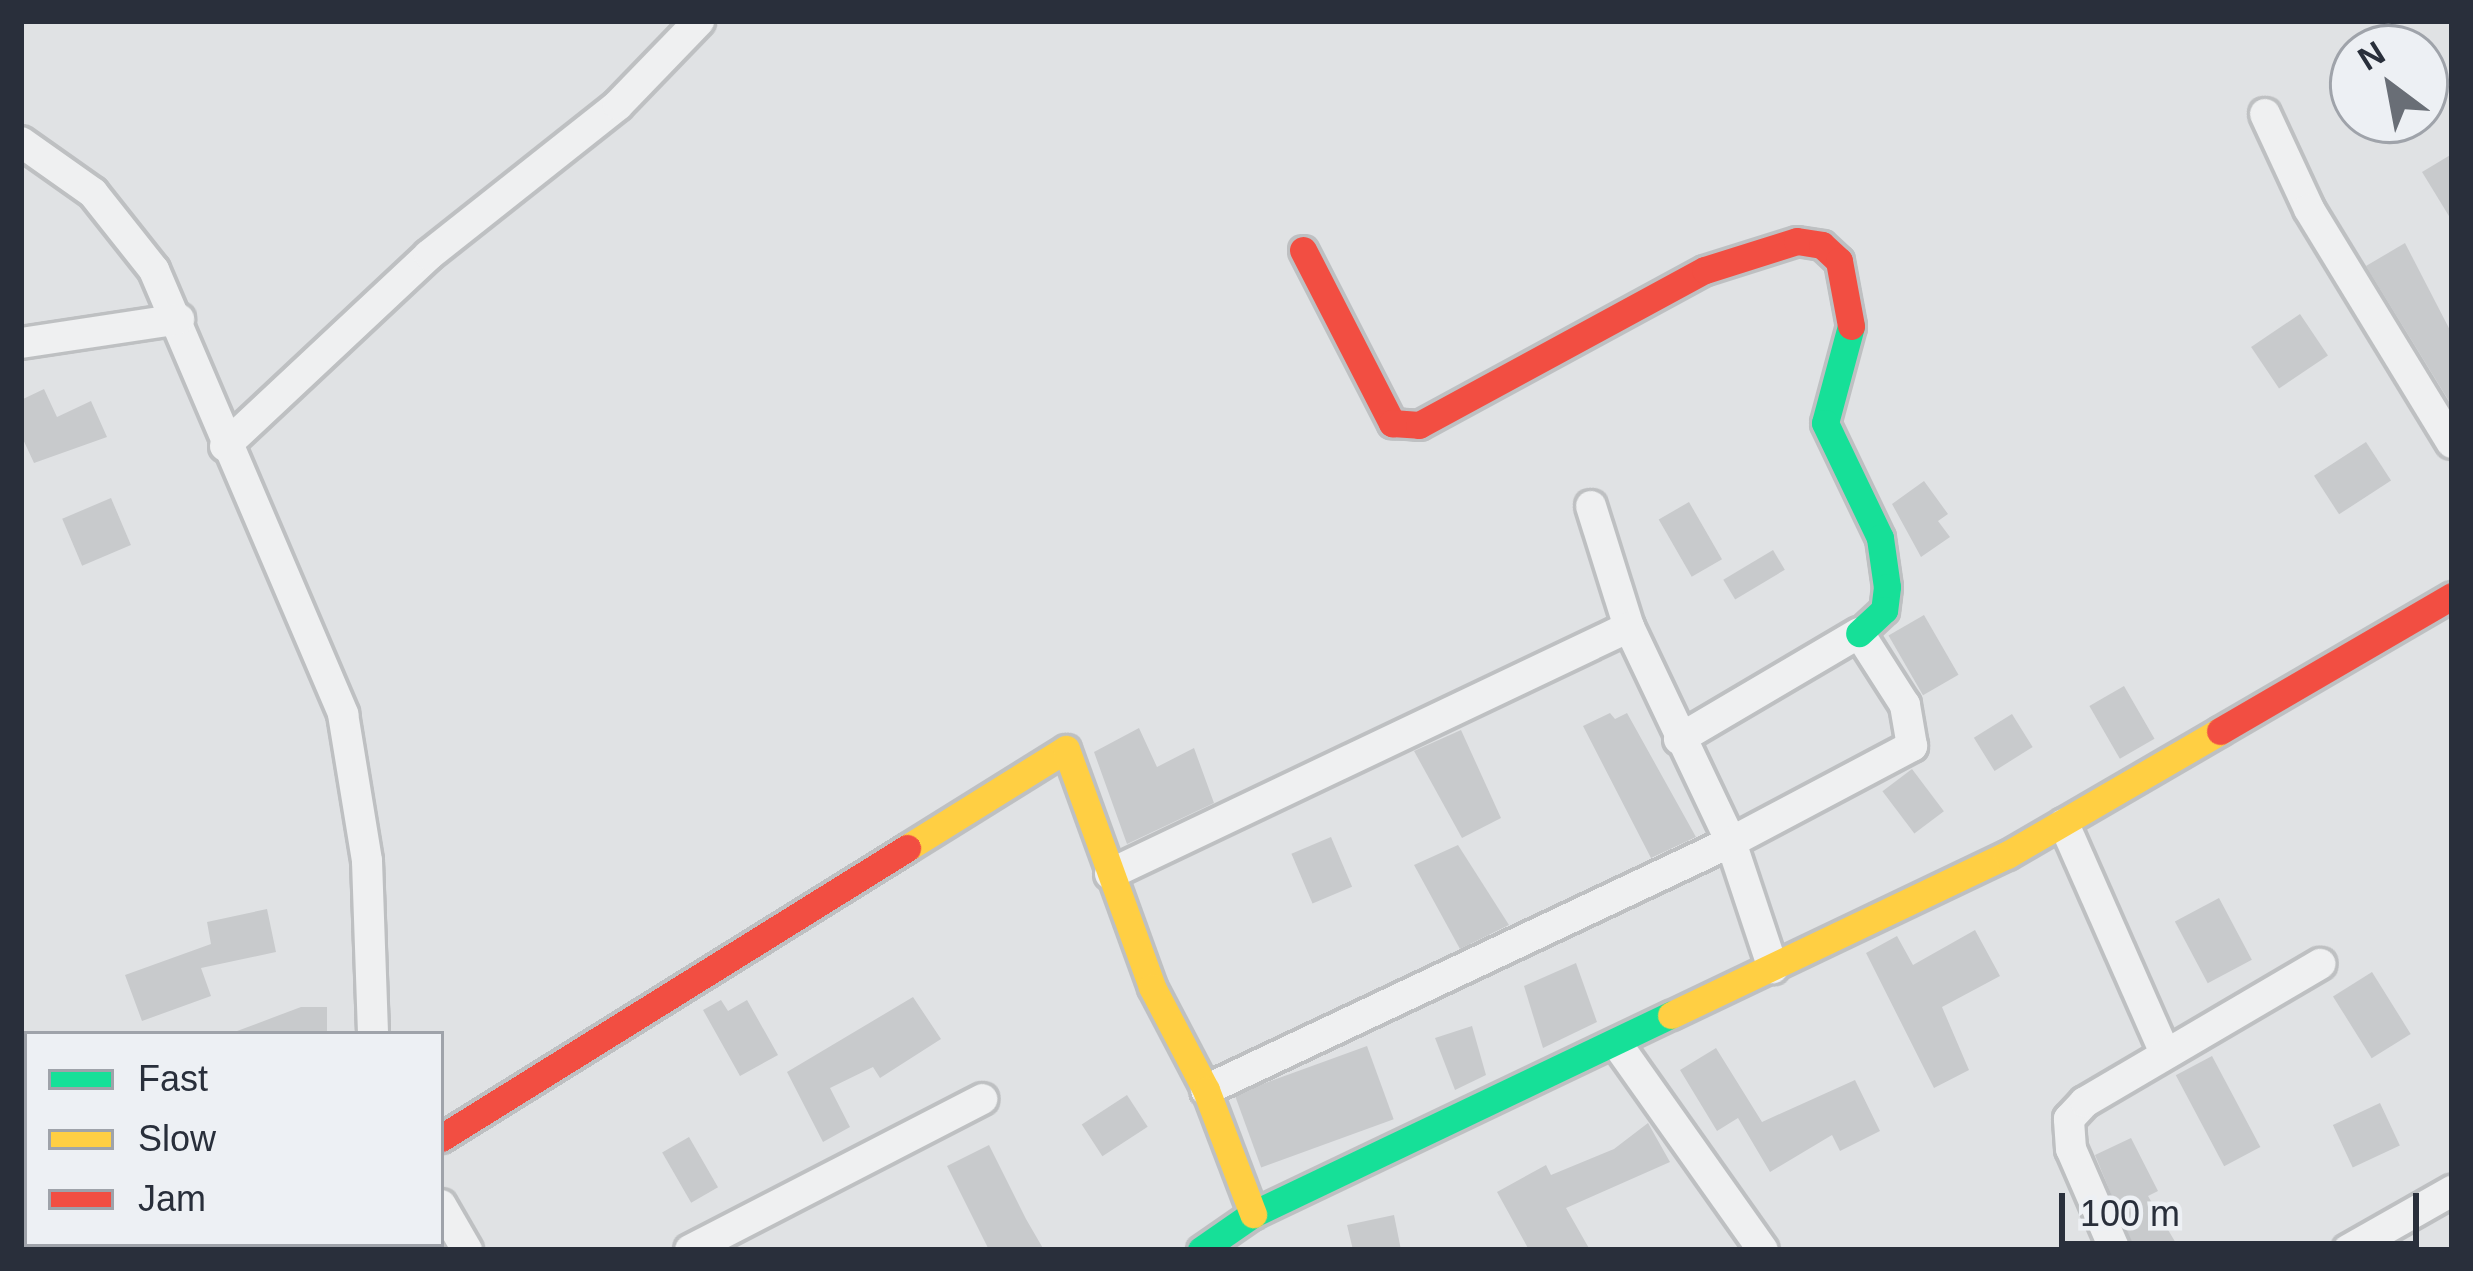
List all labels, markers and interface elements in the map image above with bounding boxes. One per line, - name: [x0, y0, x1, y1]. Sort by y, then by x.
- north arrow: [2329, 24, 2449, 144]
- text: N: [2351, 34, 2391, 78]
- legend: [24, 1031, 444, 1247]
- text: Fast: [138, 1058, 208, 1099]
- text: Slow: [138, 1118, 216, 1159]
- scale bar: [2065, 1169, 2425, 1243]
- text: Jam: [138, 1178, 206, 1219]
- text: 100 m: [2080, 1193, 2180, 1234]

